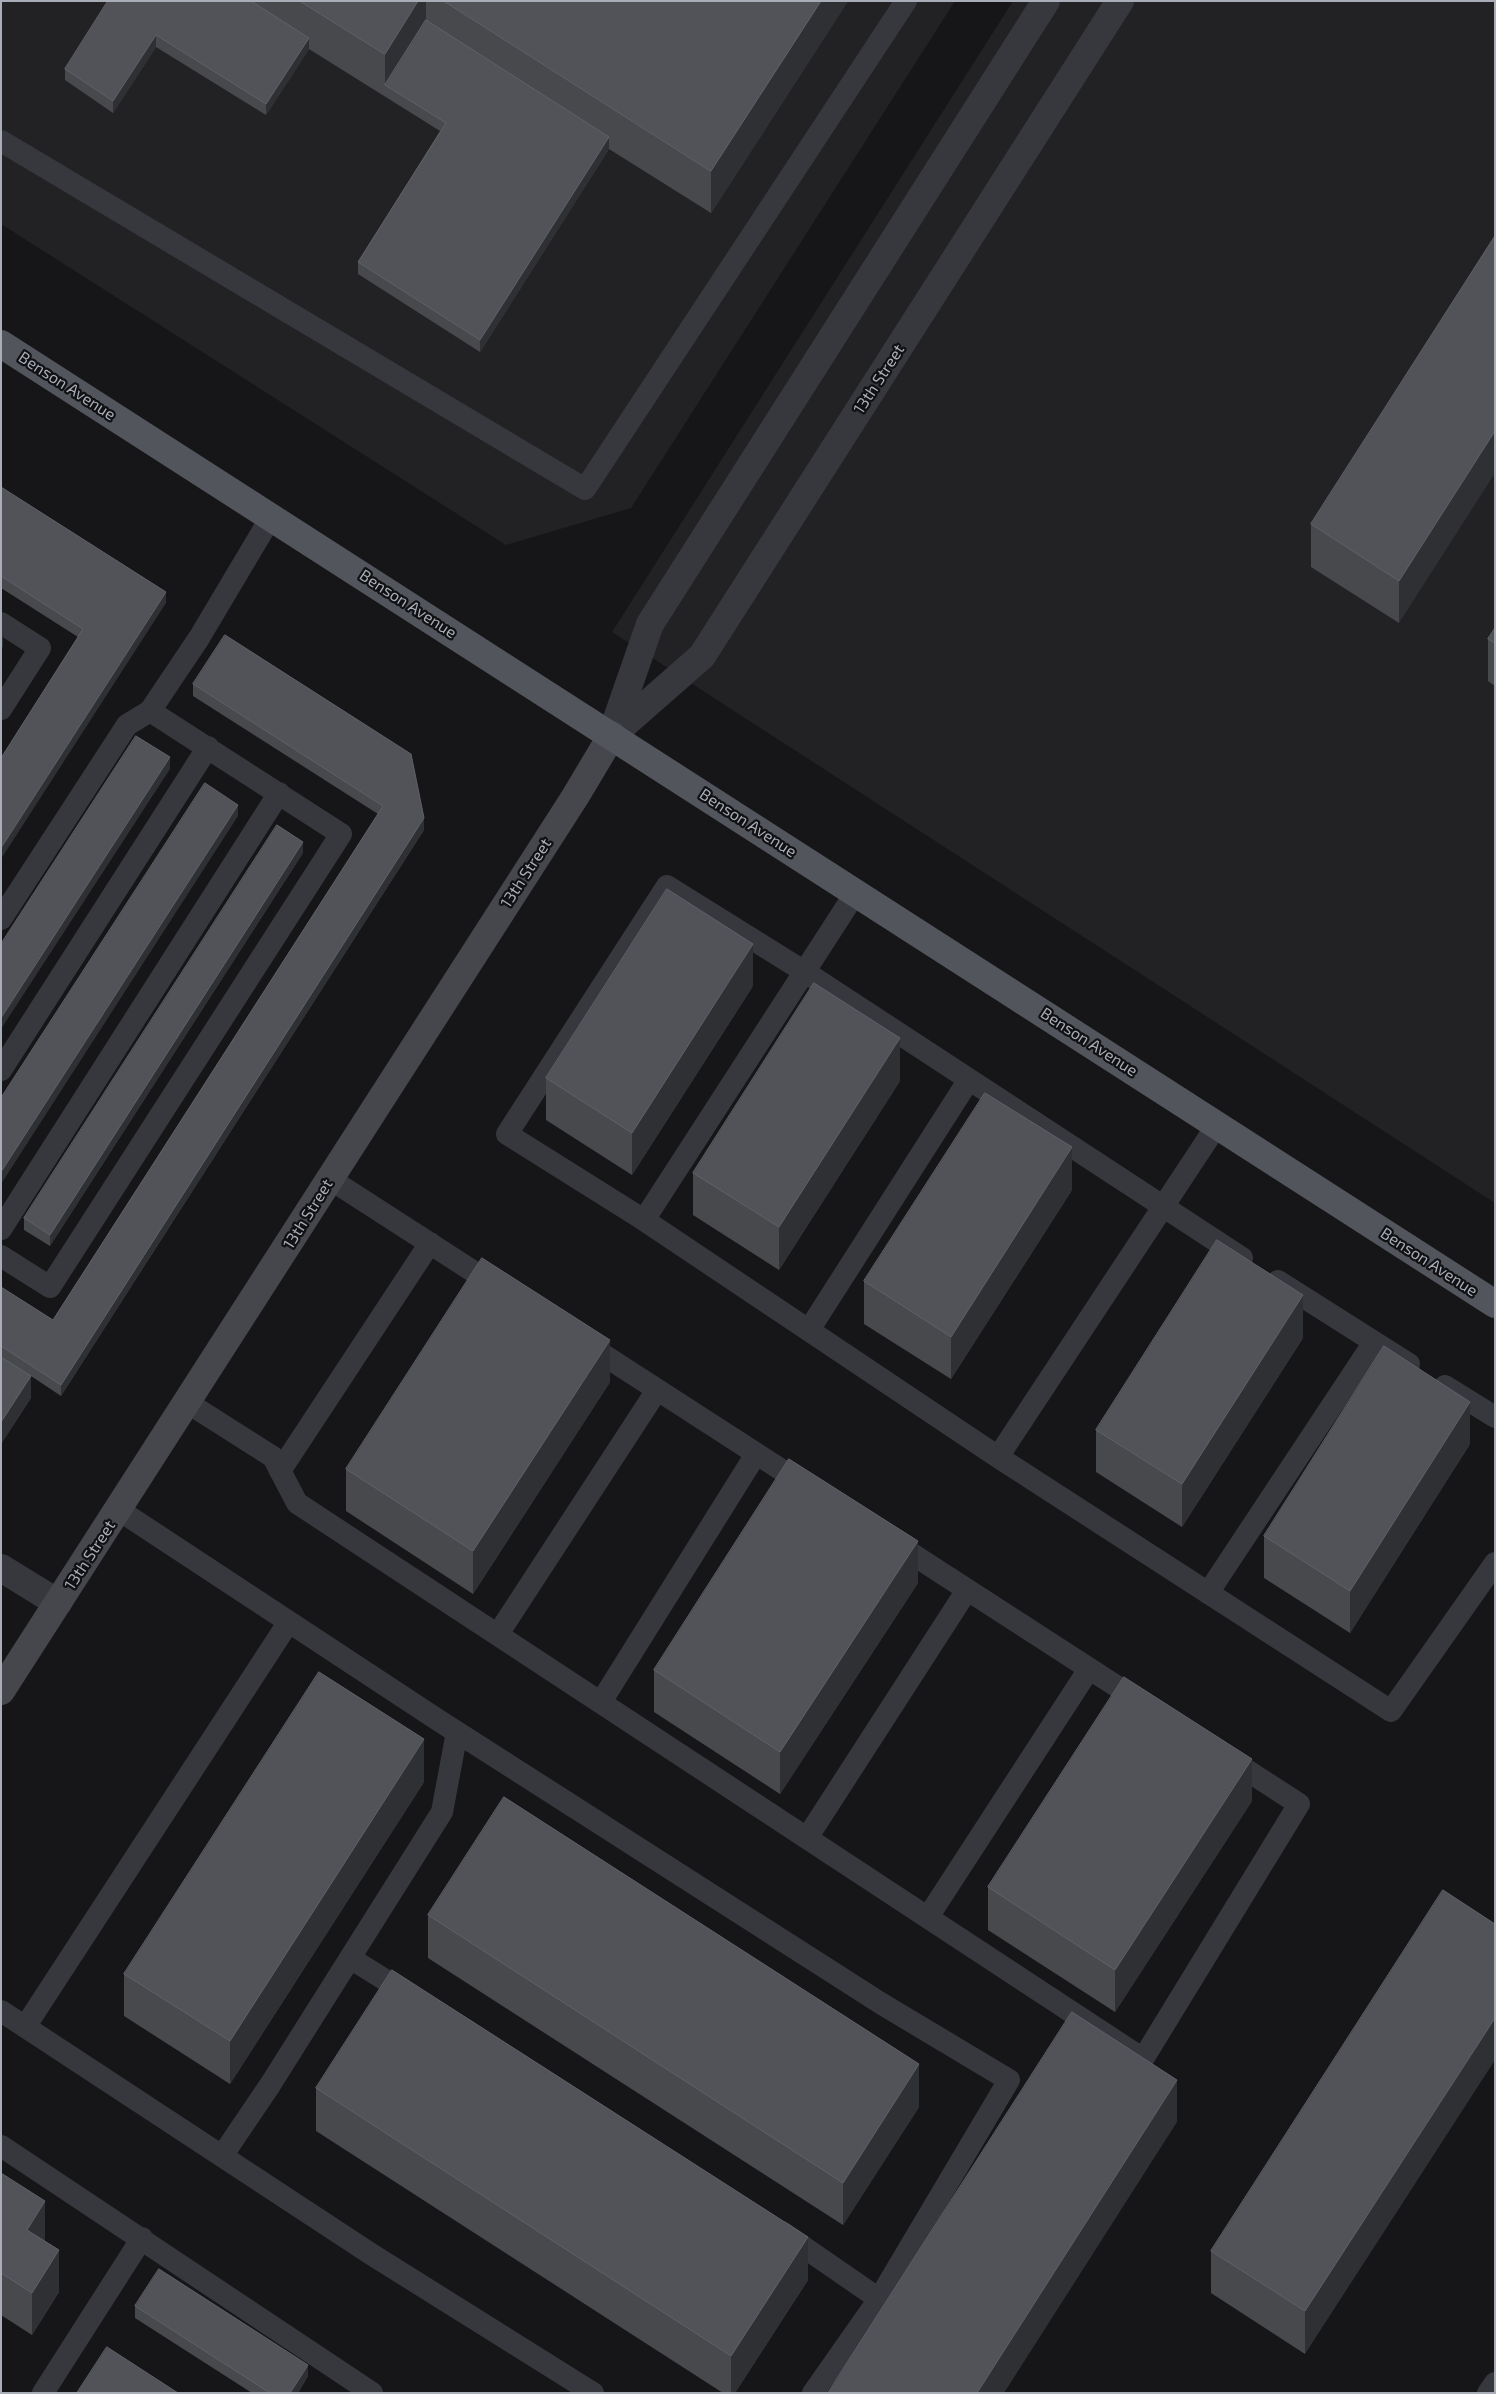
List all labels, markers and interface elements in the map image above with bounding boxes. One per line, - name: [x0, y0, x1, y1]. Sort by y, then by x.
- street label: 13th Street: [850, 341, 908, 417]
- street label: Benson Avenue: [15, 348, 119, 424]
- street label: Benson Avenue: [356, 566, 460, 642]
- street label: Benson Avenue: [696, 785, 800, 861]
- street label: 13th Street: [497, 835, 555, 911]
- street label: Benson Avenue: [1037, 1004, 1141, 1080]
- street label: 13th Street: [279, 1176, 337, 1252]
- street label: Benson Avenue: [1377, 1224, 1481, 1300]
- street label: 13th Street: [61, 1517, 119, 1593]

